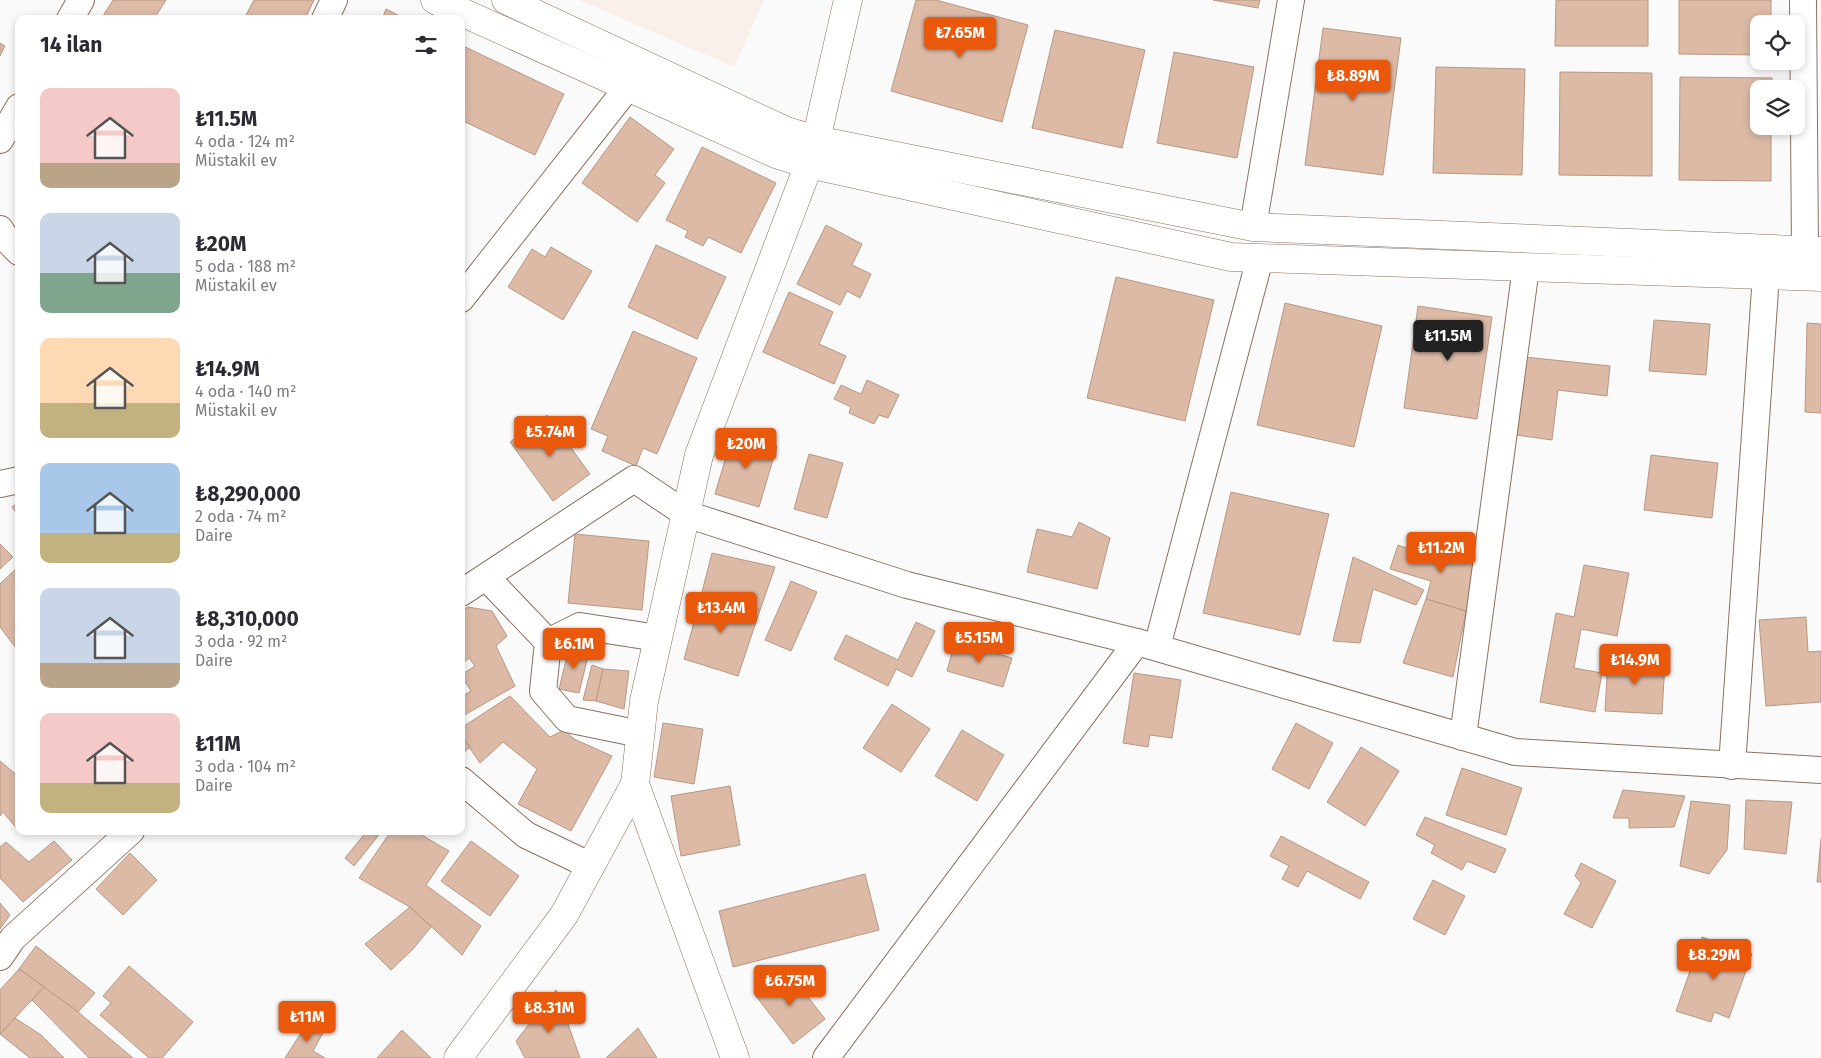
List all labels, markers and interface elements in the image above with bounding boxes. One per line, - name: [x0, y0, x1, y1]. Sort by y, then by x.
- map controls: [1750, 15, 1805, 135]
- button: locate: [1750, 15, 1805, 70]
- pin: ₺7.65M: [919, 17, 1001, 59]
- text: ₺7.65M: [935, 23, 985, 42]
- icon: filters: [412, 31, 440, 59]
- text: 14 ilan: [40, 32, 102, 58]
- pin: ₺8.89M: [1312, 59, 1394, 102]
- text: ₺8.89M: [1326, 66, 1380, 85]
- button: layers: [1750, 80, 1805, 135]
- text: ₺11.5M: [195, 106, 257, 132]
- icon: home: [80, 108, 140, 168]
- text: 4 oda · 124 m²: [195, 132, 295, 151]
- text: Müstakil ev: [195, 151, 277, 170]
- text: ₺20M: [195, 231, 246, 257]
- icon: home: [80, 233, 140, 293]
- text: 5 oda · 188 m²: [195, 257, 296, 276]
- text: Müstakil ev: [195, 276, 277, 295]
- pin: ₺11.5M: [1407, 320, 1489, 362]
- text: ₺11.5M: [1424, 326, 1472, 345]
- text: ₺14.9M: [195, 356, 260, 382]
- icon: home: [80, 358, 140, 418]
- text: 4 oda · 140 m²: [195, 382, 296, 401]
- text: Müstakil ev: [195, 401, 277, 420]
- pin: ₺5.74M: [509, 416, 591, 458]
- text: ₺5.74M: [525, 422, 575, 441]
- pin: ₺20M: [716, 428, 776, 470]
- text: ₺20M: [726, 434, 766, 453]
- text: ₺8,290,000: [195, 481, 301, 507]
- icon: home: [80, 483, 140, 543]
- text: 2 oda · 74 m²: [195, 507, 286, 526]
- text: Daire: [195, 526, 233, 545]
- pin: ₺11.2M: [1400, 532, 1482, 574]
- text: ₺11.2M: [1417, 538, 1465, 557]
- pin: ₺13.4M: [680, 592, 762, 634]
- text: ₺13.4M: [697, 598, 745, 617]
- text: ₺8,310,000: [195, 606, 299, 632]
- icon: home: [80, 608, 140, 668]
- pin: ₺5.15M: [938, 622, 1020, 664]
- pin: ₺6.1M: [539, 628, 609, 670]
- text: ₺5.15M: [955, 628, 1003, 647]
- text: 3 oda · 92 m²: [195, 632, 287, 651]
- text: ₺6.1M: [554, 634, 594, 653]
- pin: ₺14.9M: [1594, 644, 1676, 686]
- text: ₺14.9M: [1610, 650, 1660, 669]
- text: Daire: [195, 651, 233, 670]
- text: ₺11M: [195, 731, 241, 757]
- icon: home: [80, 733, 140, 793]
- text: 3 oda · 104 m²: [195, 757, 296, 776]
- text: Daire: [195, 776, 233, 795]
- pin: ₺8.29M: [1673, 938, 1755, 981]
- text: ₺8.29M: [1688, 945, 1740, 964]
- pin: ₺6.75M: [749, 964, 831, 1007]
- text: ₺6.75M: [765, 971, 815, 990]
- pin: ₺8.31M: [508, 992, 590, 1034]
- text: ₺8.31M: [524, 998, 574, 1017]
- pin: ₺11M: [277, 1000, 337, 1043]
- text: ₺11M: [290, 1007, 324, 1026]

